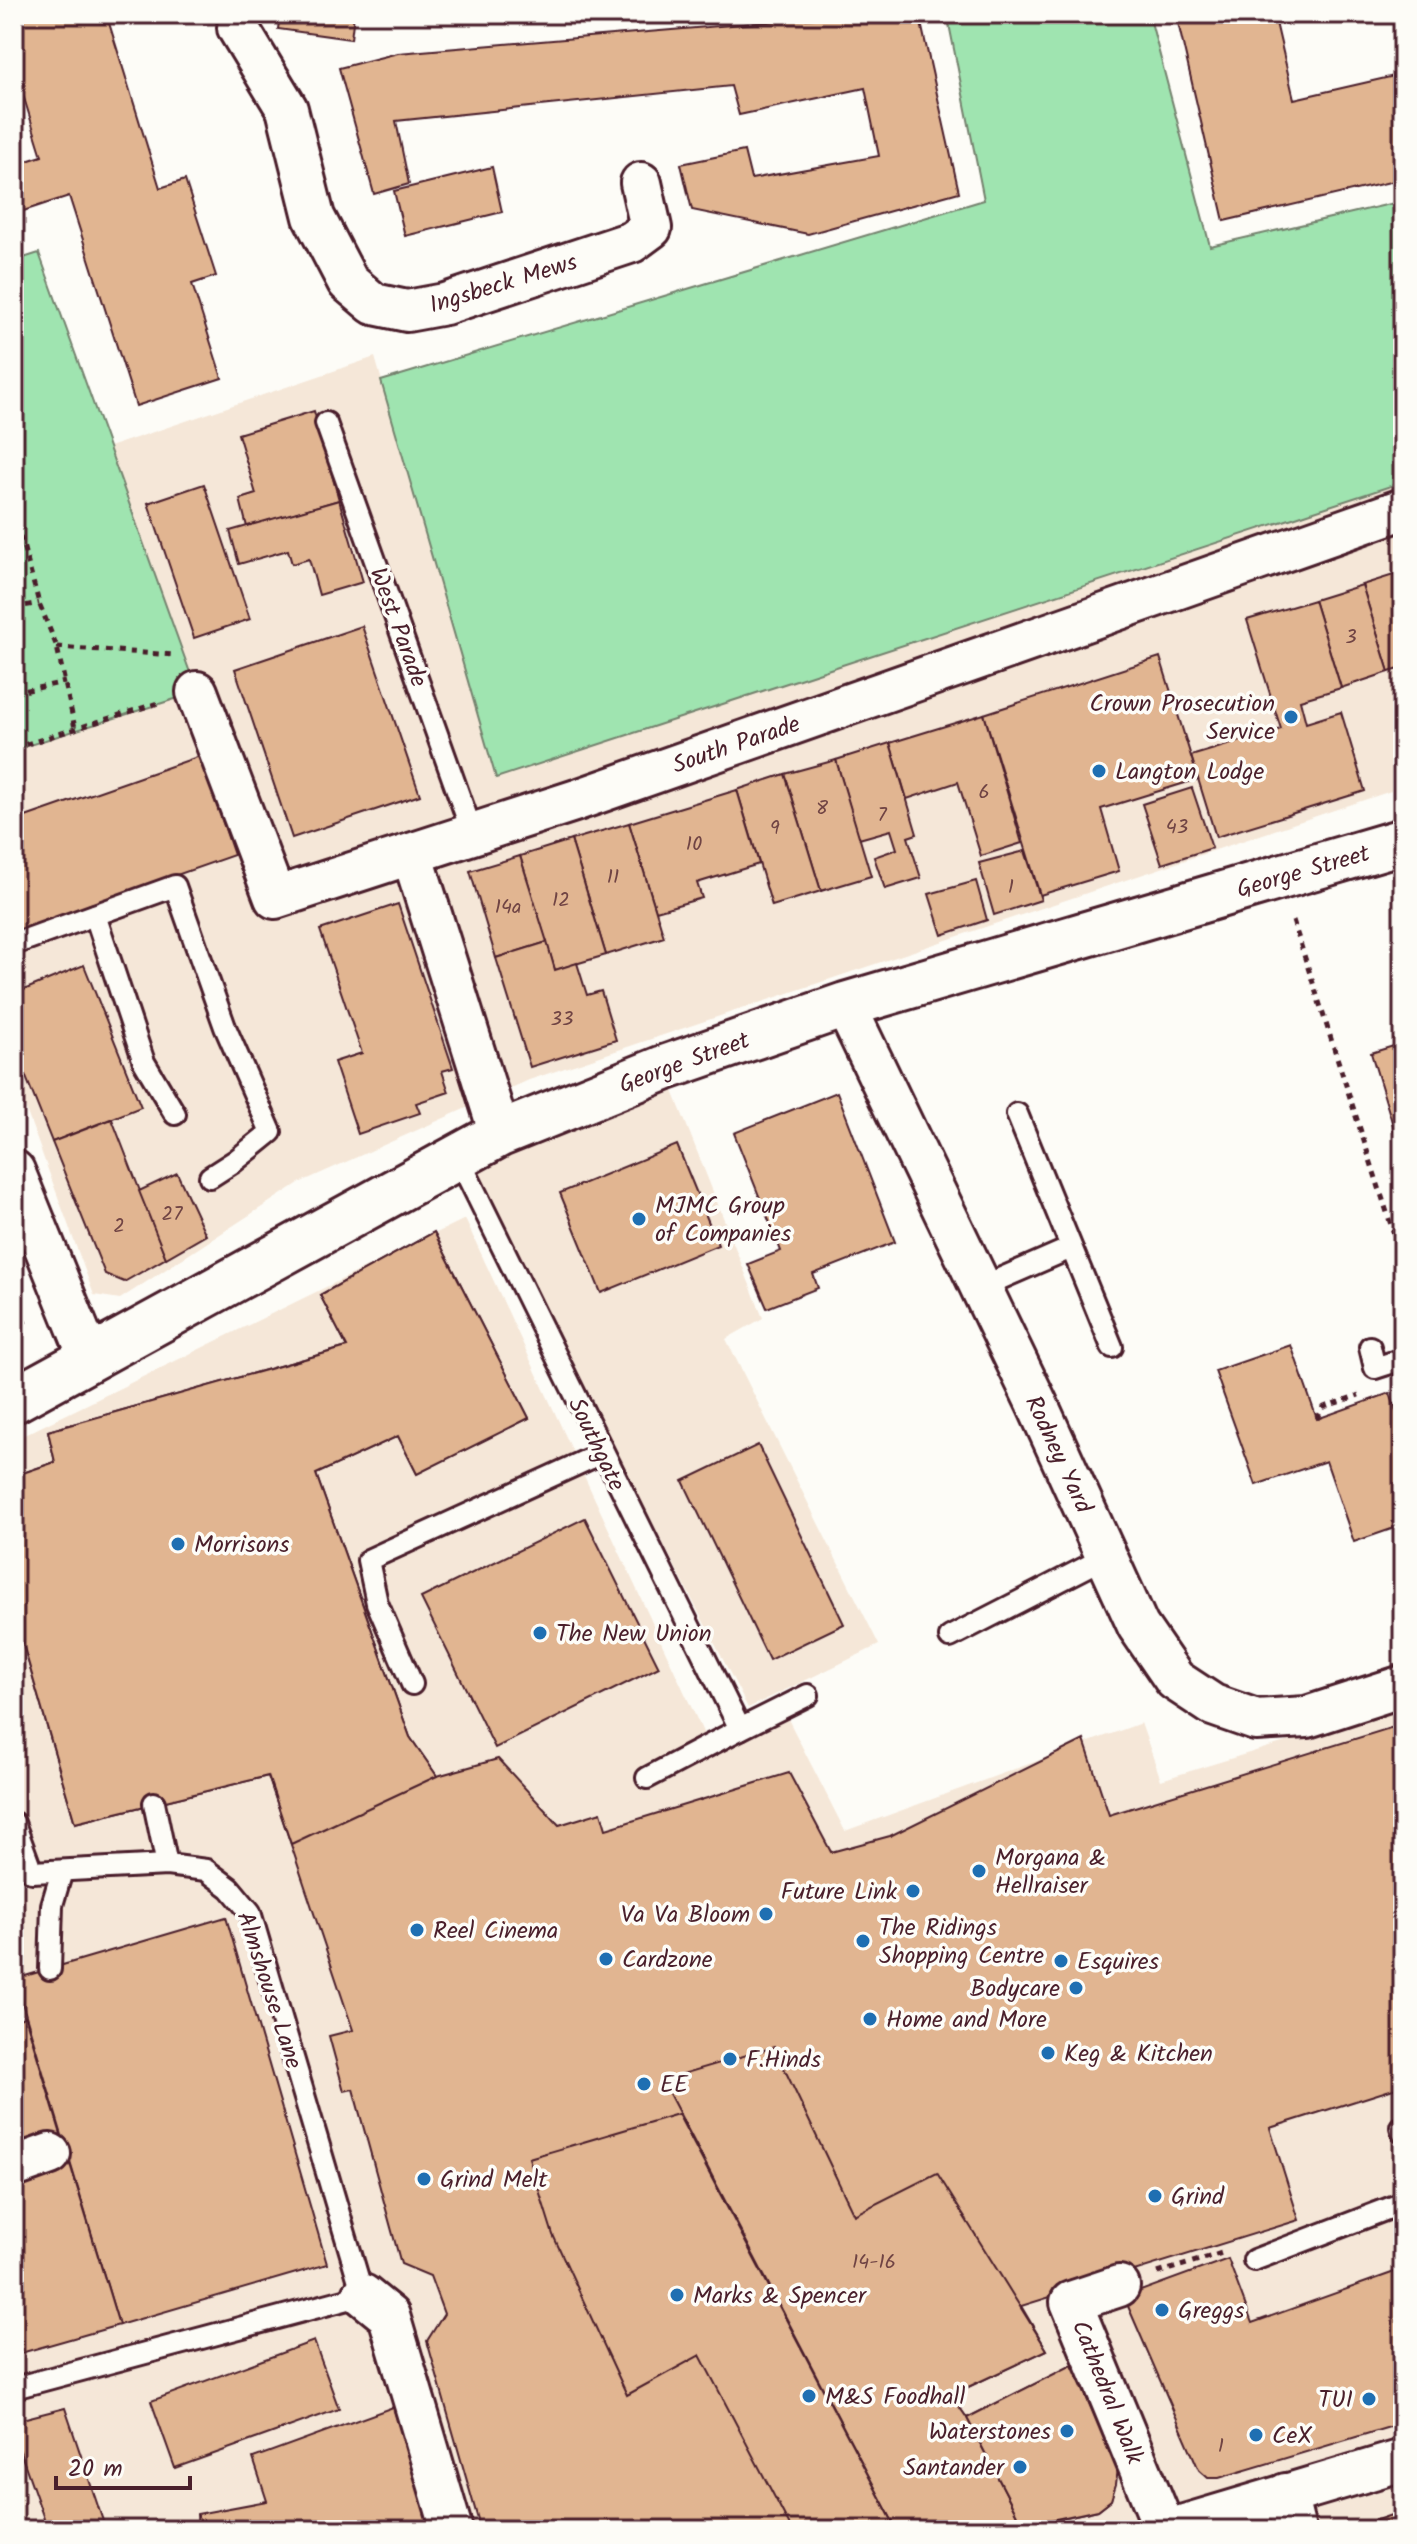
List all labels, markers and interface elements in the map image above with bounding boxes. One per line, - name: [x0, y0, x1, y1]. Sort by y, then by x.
- street label: Ingsbeck Mews: [425, 243, 582, 325]
- street label: West Parade: [358, 562, 437, 693]
- house number: 3: [1345, 622, 1357, 654]
- place label: Crown Prosecution Service: [1089, 685, 1275, 752]
- street label: South Parade: [667, 705, 806, 786]
- marker: Crown Prosecution Service: [1282, 708, 1300, 726]
- place label: Langton Lodge: [1115, 753, 1264, 792]
- marker: Langton Lodge: [1090, 762, 1108, 780]
- house number: 6: [978, 777, 990, 809]
- house number: 8: [816, 793, 829, 825]
- house number: 7: [877, 800, 887, 832]
- house number: 43: [1166, 812, 1188, 844]
- house number: 9: [770, 813, 780, 845]
- house number: 10: [686, 829, 702, 861]
- street label: George Street: [1232, 835, 1375, 910]
- house number: 11: [607, 862, 619, 894]
- house number: 1: [1008, 872, 1014, 904]
- house number: 12: [552, 885, 570, 917]
- house number: 14a: [495, 892, 521, 924]
- house number: 33: [551, 1004, 573, 1036]
- street label: George Street: [613, 1021, 756, 1105]
- place label: MJMC Group of Companies: [655, 1187, 791, 1254]
- house number: 27: [162, 1199, 183, 1231]
- marker: MJMC Group of Companies: [630, 1210, 648, 1228]
- house number: 2: [113, 1211, 125, 1243]
- street label: Rodney Yard: [1013, 1389, 1102, 1521]
- street label: Southgate: [556, 1391, 635, 1498]
- place label: Morrisons: [194, 1526, 290, 1565]
- marker: Morrisons: [169, 1535, 187, 1553]
- place label: The New Union: [556, 1615, 711, 1654]
- marker: The New Union: [531, 1624, 549, 1642]
- place label: Morgana & Hellraiser: [995, 1839, 1106, 1906]
- marker: Morgana & Hellraiser: [970, 1862, 988, 1880]
- place label: Future Link: [781, 1873, 898, 1912]
- marker: Future Link: [904, 1882, 922, 1900]
- place label: Va Va Bloom: [621, 1896, 750, 1935]
- marker: Va Va Bloom: [757, 1905, 775, 1923]
- street label: Almshouse Lane: [225, 1907, 312, 2075]
- place label: The Ridings Shopping Centre: [879, 1909, 1044, 1976]
- place label: Reel Cinema: [433, 1912, 558, 1951]
- marker: Reel Cinema: [408, 1921, 426, 1939]
- marker: The Ridings Shopping Centre: [854, 1932, 872, 1950]
- place label: Cardzone: [622, 1941, 713, 1980]
- place label: Esquires: [1077, 1943, 1159, 1982]
- marker: Cardzone: [597, 1950, 615, 1968]
- marker: Esquires: [1052, 1952, 1070, 1970]
- place label: Bodycare: [970, 1970, 1060, 2009]
- marker: Bodycare: [1067, 1979, 1085, 1997]
- place label: Home and More: [886, 2001, 1047, 2040]
- marker: Home and More: [861, 2010, 879, 2028]
- place label: Keg & Kitchen: [1064, 2035, 1213, 2074]
- place label: F.Hinds: [746, 2041, 821, 2080]
- marker: Keg & Kitchen: [1039, 2044, 1057, 2062]
- marker: F.Hinds: [721, 2050, 739, 2068]
- place label: EE: [660, 2066, 689, 2105]
- marker: EE: [635, 2075, 653, 2093]
- place label: Grind Melt: [440, 2161, 548, 2200]
- marker: Grind Melt: [415, 2170, 433, 2188]
- place label: Grind: [1171, 2178, 1225, 2217]
- marker: Grind: [1146, 2187, 1164, 2205]
- house number: 14-16: [852, 2247, 896, 2279]
- place label: Marks & Spencer: [693, 2277, 868, 2316]
- marker: Marks & Spencer: [668, 2286, 686, 2304]
- place label: Greggs: [1178, 2292, 1244, 2331]
- marker: Greggs: [1153, 2301, 1171, 2319]
- street label: Cathedral Walk: [1060, 2315, 1154, 2471]
- place label: M&S Foodhall: [825, 2378, 965, 2417]
- place label: TUI: [1318, 2381, 1353, 2420]
- marker: M&S Foodhall: [800, 2387, 818, 2405]
- marker: TUI: [1360, 2390, 1378, 2408]
- place label: Waterstones: [929, 2413, 1051, 2452]
- place label: CeX: [1272, 2417, 1313, 2456]
- marker: Waterstones: [1058, 2422, 1076, 2440]
- marker: CeX: [1247, 2426, 1265, 2444]
- house number: 1: [1218, 2431, 1224, 2463]
- scale bar: [56, 2440, 190, 2490]
- place label: Santander: [903, 2449, 1006, 2488]
- text: 20 m: [68, 2450, 123, 2489]
- marker: Santander: [1011, 2458, 1029, 2476]

